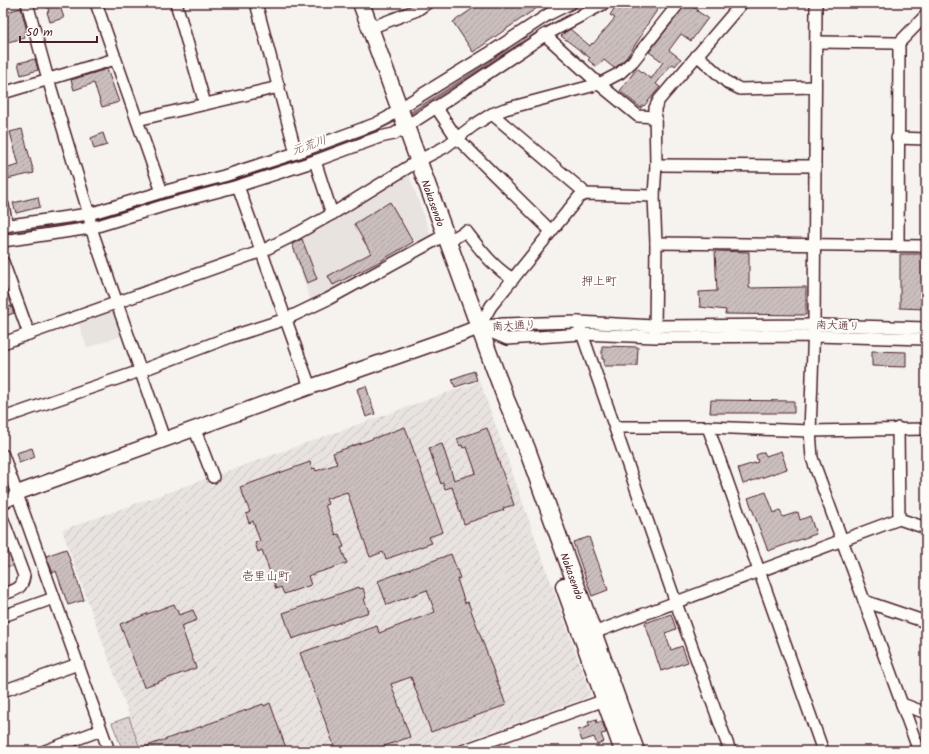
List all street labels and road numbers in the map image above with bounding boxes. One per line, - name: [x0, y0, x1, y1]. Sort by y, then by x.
- street label: Nakasendo: [415, 177, 449, 229]
- street label: 南大通り: [492, 316, 536, 336]
- street label: 南大通り: [816, 316, 860, 336]
- street label: Nakasendo: [554, 550, 588, 602]

